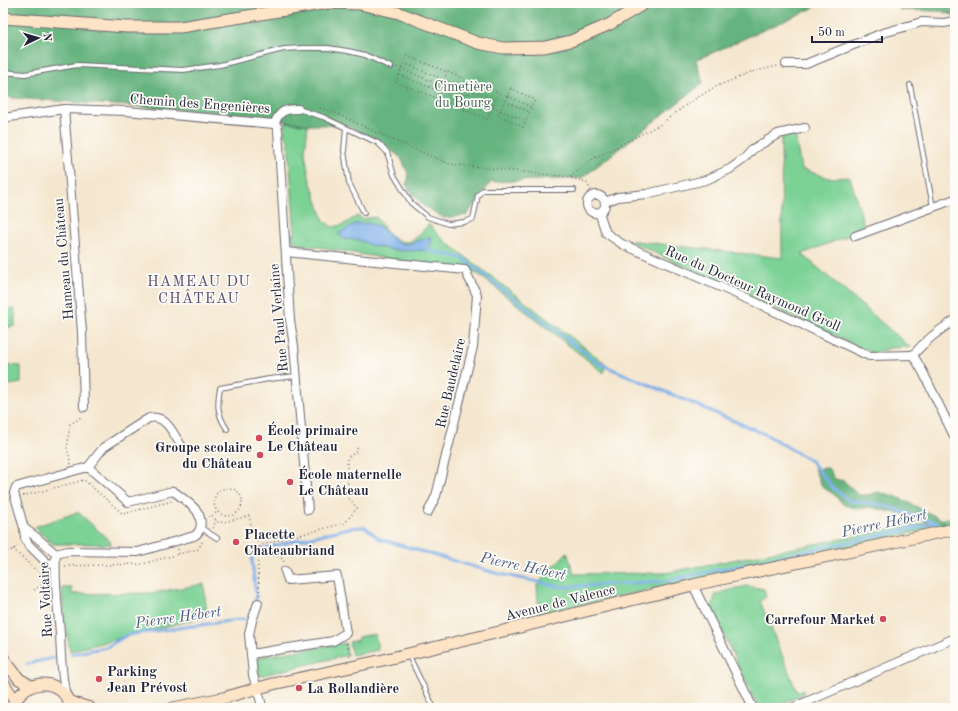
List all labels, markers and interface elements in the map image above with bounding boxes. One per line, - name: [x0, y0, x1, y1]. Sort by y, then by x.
- north arrow: [18, 18, 58, 58]
- scale bar: [812, 18, 882, 44]
- text: 50 m: [818, 26, 845, 39]
- text: N: [41, 33, 52, 43]
- park label: Cimetière du Bourg: [434, 80, 492, 110]
- street label: Chemin des Engenières: [129, 92, 271, 116]
- street label: Hameau du Château: [52, 197, 76, 320]
- street label: Rue du Docteur Raymond Groll: [663, 244, 843, 334]
- street label: Rue Paul Verlaine: [267, 263, 291, 373]
- district label: HAMEAU DU CHÂTEAU: [147, 275, 251, 307]
- street label: Rue Baudelaire: [434, 337, 468, 430]
- place label: École primaire Le Château: [267, 421, 358, 454]
- marker: École primaire Le Château: [254, 433, 264, 443]
- place label: Groupe scolaire du Château: [155, 441, 252, 471]
- marker: Groupe scolaire du Château: [255, 450, 265, 460]
- place label: École maternelle Le Château: [298, 465, 402, 498]
- marker: École maternelle Le Château: [285, 477, 295, 487]
- water label: Pierre Hébert: [839, 508, 929, 541]
- place label: Placette Chateaubriand: [244, 528, 335, 558]
- marker: Placette Chateaubriand: [231, 537, 241, 547]
- water label: Pierre Hébert: [478, 551, 567, 584]
- street label: Rue Voltaire: [37, 562, 55, 638]
- street label: Avenue de Valence: [504, 583, 617, 623]
- water label: Pierre Hébert: [133, 605, 223, 632]
- place label: Carrefour Market: [765, 613, 875, 627]
- marker: Carrefour Market: [878, 614, 888, 624]
- place label: Parking Jean Prévost: [107, 665, 187, 695]
- marker: Parking Jean Prévost: [94, 674, 104, 684]
- place label: La Rollandière: [307, 682, 399, 696]
- marker: La Rollandière: [294, 683, 304, 693]

